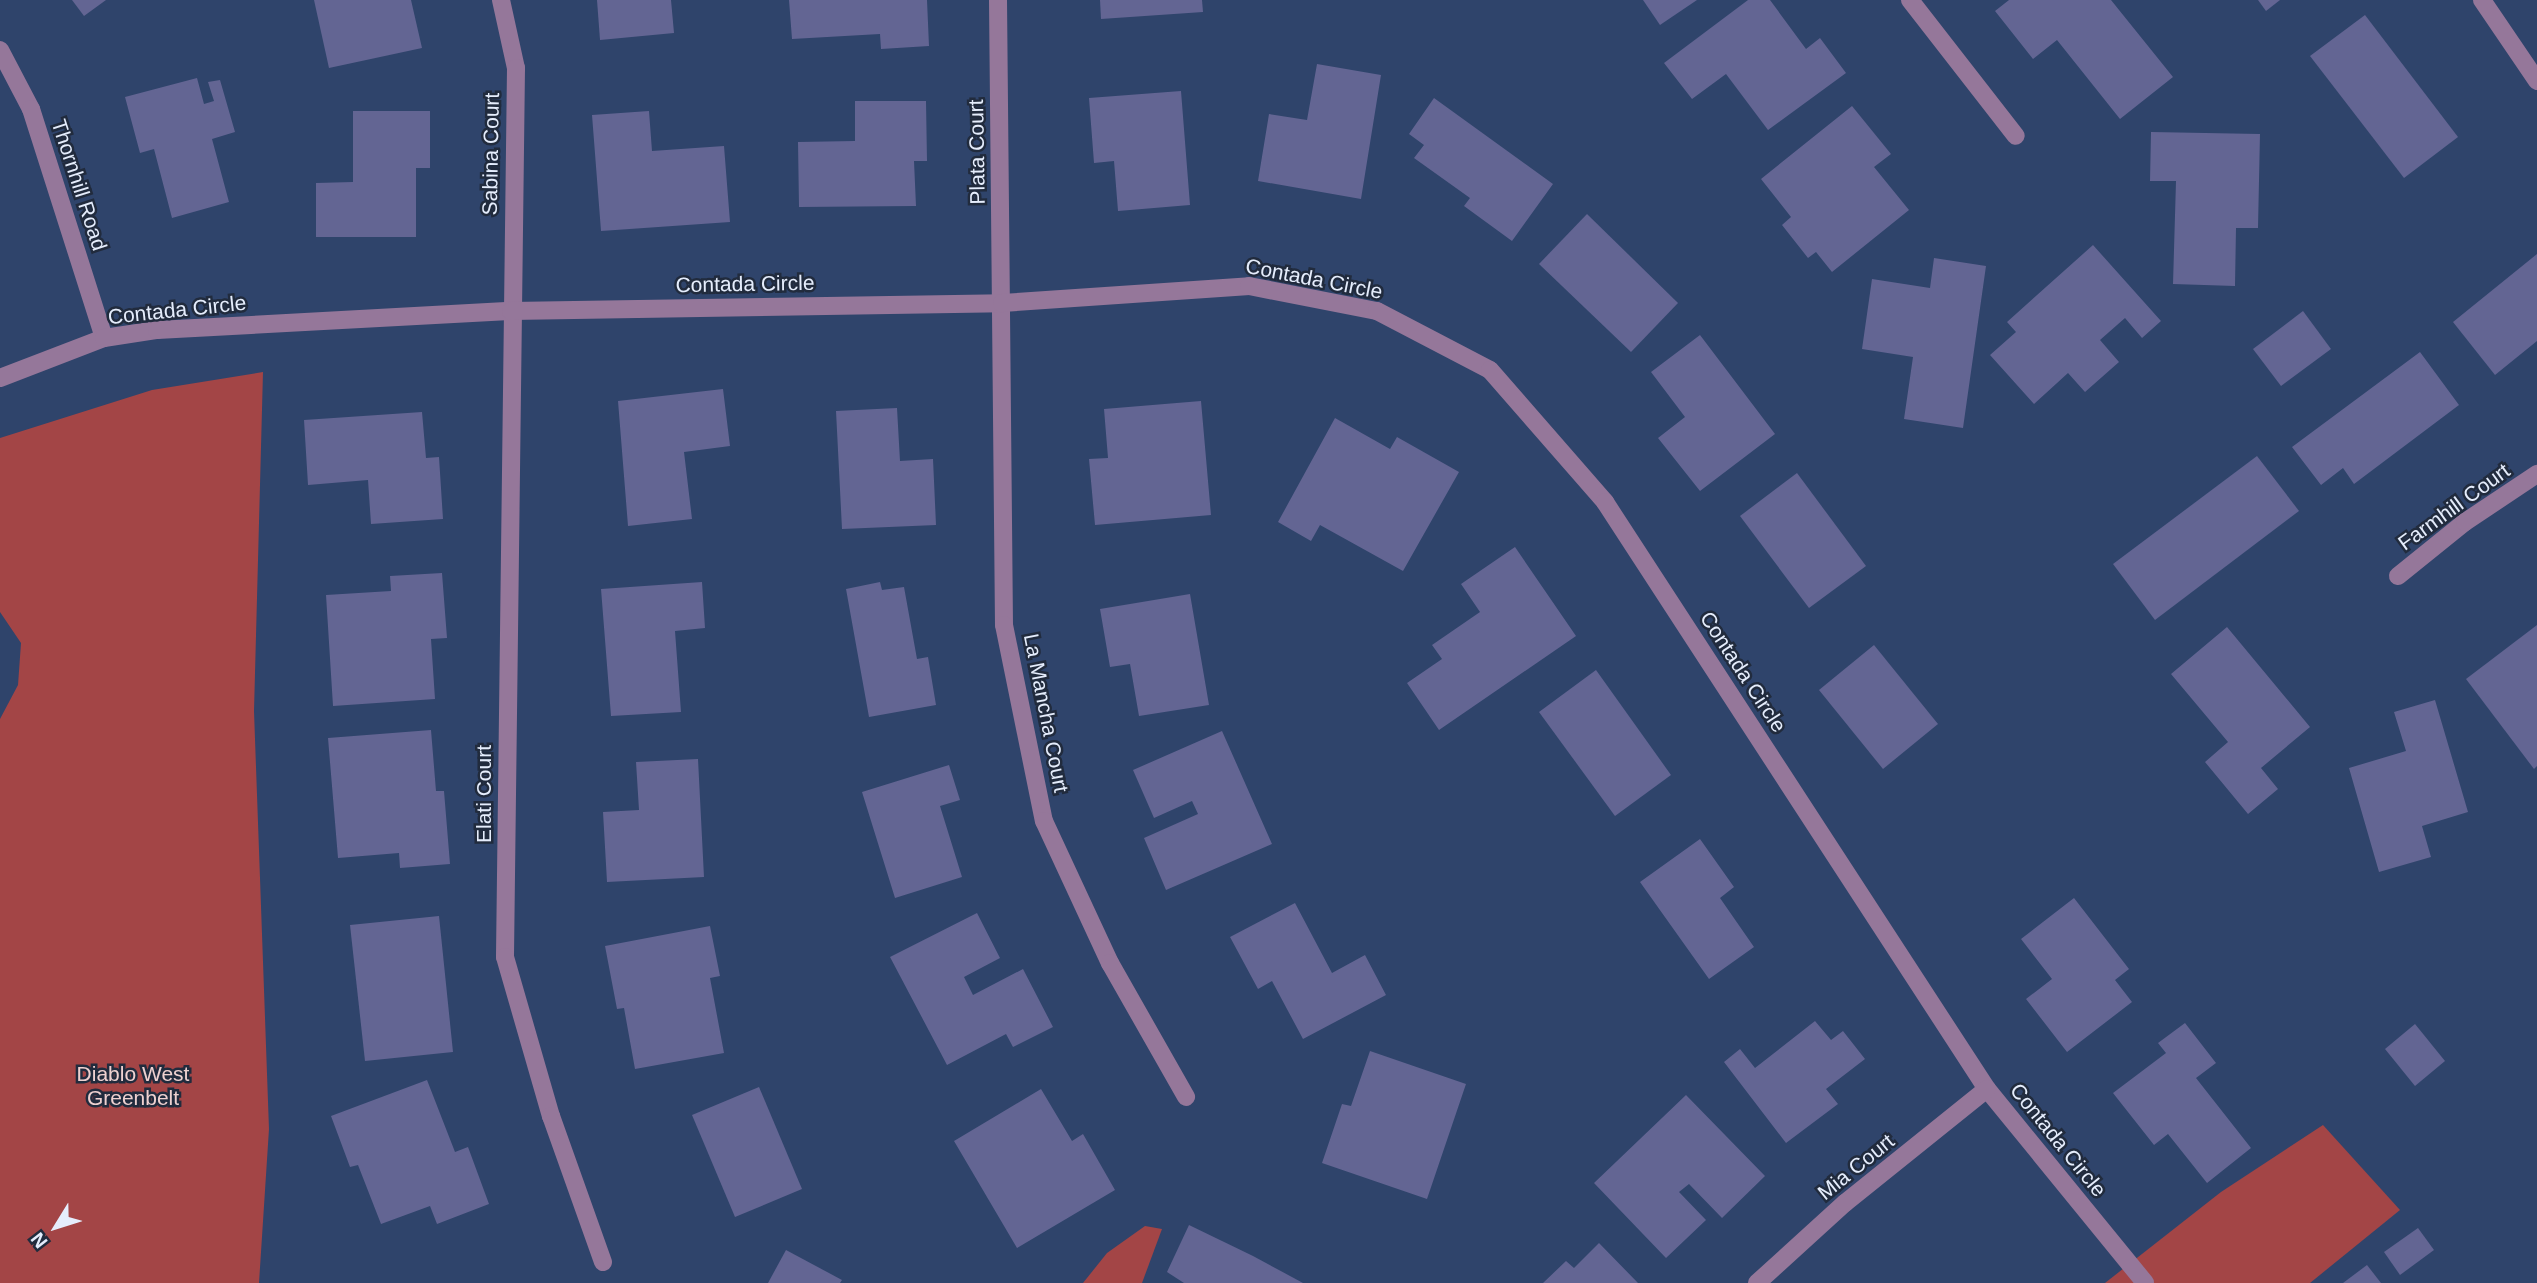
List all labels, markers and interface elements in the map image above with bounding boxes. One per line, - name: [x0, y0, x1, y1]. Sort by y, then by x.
- street label: Sabina Court: [477, 93, 505, 215]
- street label: Plata Court: [963, 99, 991, 205]
- street label: Thornhill Road: [46, 116, 112, 254]
- street label: Contada Circle: [1243, 253, 1385, 305]
- street label: Contada Circle: [675, 270, 815, 298]
- street label: Contada Circle: [107, 290, 247, 330]
- street label: Farmhill Court: [2393, 458, 2515, 556]
- street label: Contada Circle: [1695, 607, 1791, 737]
- street label: La Mancha Court: [1018, 632, 1074, 794]
- street label: Elati Court: [471, 745, 497, 843]
- park label: Diablo West Greenbelt: [77, 1061, 189, 1111]
- street label: Contada Circle: [2005, 1078, 2111, 1202]
- street label: Mia Court: [1813, 1129, 1899, 1205]
- north arrow: [21, 1192, 91, 1262]
- text: N: [27, 1228, 52, 1252]

